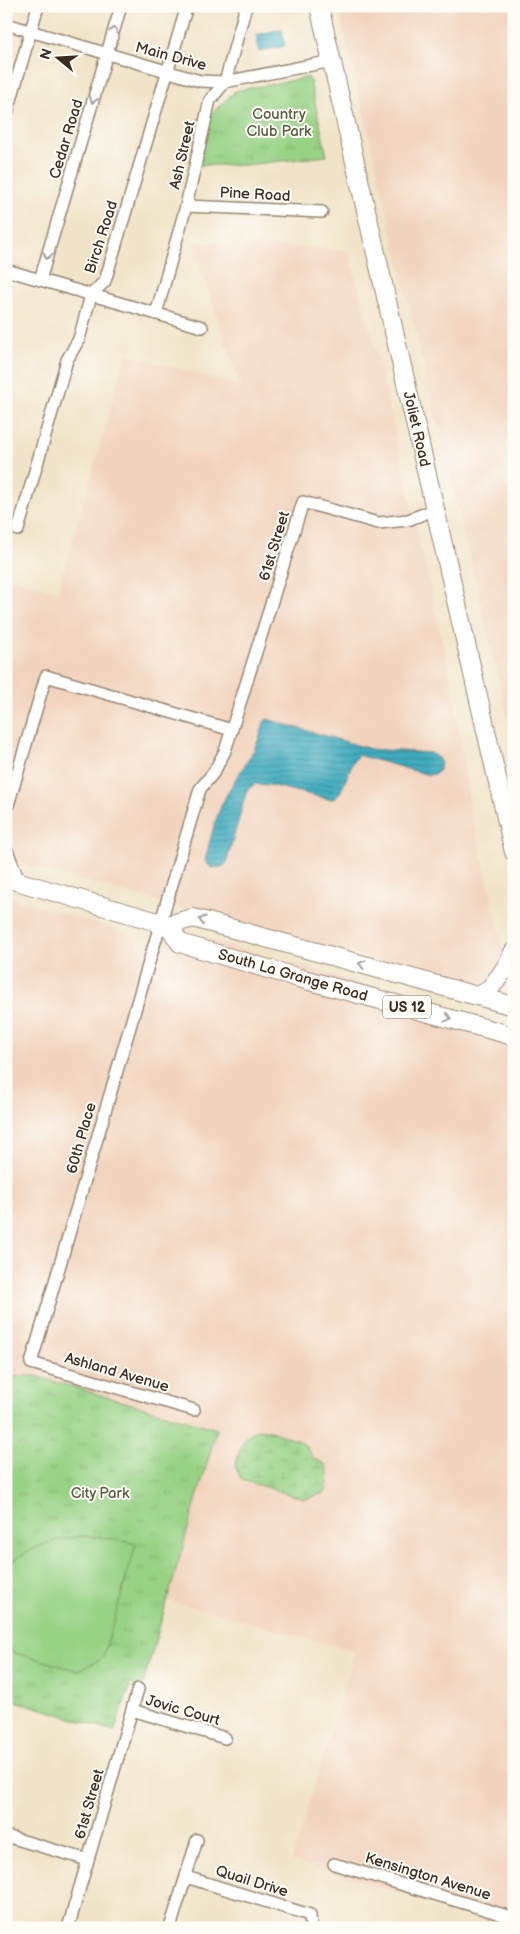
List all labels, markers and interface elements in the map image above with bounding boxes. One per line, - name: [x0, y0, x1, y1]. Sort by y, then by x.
- one-way arrow: [108, 26, 118, 35]
- north arrow: [32, 32, 82, 82]
- street label: Main Drive: [133, 38, 209, 75]
- text: N: [36, 47, 56, 62]
- one-way arrow: [89, 96, 99, 104]
- street label: Cedar Road: [45, 97, 88, 181]
- park label: Country Club Park: [247, 105, 312, 141]
- street label: Ash Street: [165, 119, 200, 191]
- street label: Pine Road: [219, 183, 291, 206]
- street label: Birch Road: [81, 198, 122, 276]
- one-way arrow: [42, 252, 52, 260]
- street label: Joliet Road: [399, 390, 434, 469]
- street label: 61st Street: [255, 509, 294, 583]
- one-way arrow: [198, 916, 206, 926]
- street label: South La Grange Road: [216, 945, 370, 1006]
- one-way arrow: [358, 959, 367, 970]
- road number: US 12: [383, 996, 431, 1019]
- one-way arrow: [443, 1012, 452, 1023]
- street label: 60th Place: [62, 1100, 101, 1176]
- street label: Ashland Avenue: [63, 1349, 171, 1396]
- park label: City Park: [71, 1484, 130, 1503]
- street label: Jovic Court: [144, 1691, 223, 1730]
- street label: 61st Street: [70, 1767, 109, 1841]
- street label: Kensington Avenue: [363, 1848, 493, 1905]
- street label: Quail Drive: [213, 1861, 290, 1902]

